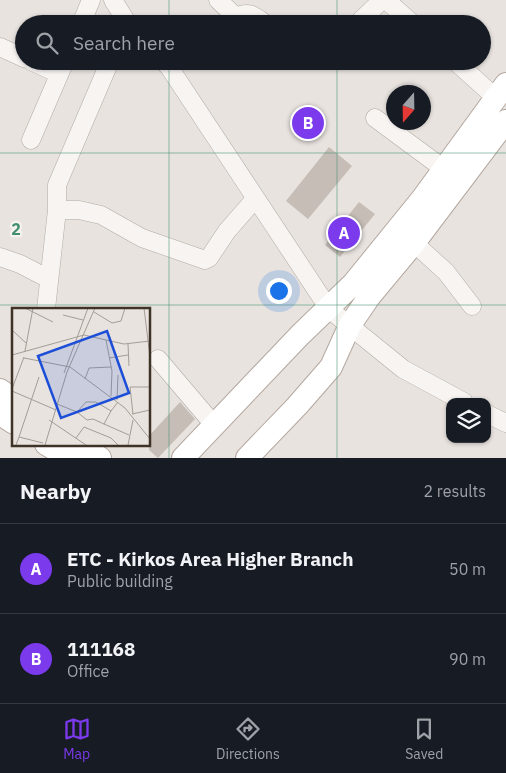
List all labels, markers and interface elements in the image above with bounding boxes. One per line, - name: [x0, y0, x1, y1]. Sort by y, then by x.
- search box: [15, 15, 491, 70]
- icon: search: [33, 29, 61, 57]
- text: Search here: [73, 31, 175, 55]
- north arrow: [386, 85, 431, 130]
- pin: B: [292, 104, 324, 142]
- pin: A: [328, 214, 360, 252]
- text: 2: [11, 219, 21, 239]
- your location: [266, 278, 292, 304]
- inset map: [12, 308, 150, 446]
- map controls: [446, 398, 491, 443]
- button: layers: [446, 398, 491, 443]
- text: Nearby: [20, 477, 91, 505]
- text: 2 results: [423, 481, 486, 501]
- text: ETC - Kirkos Area Higher Branch: [67, 547, 353, 571]
- text: A: [31, 559, 41, 579]
- text: 50 m: [449, 559, 486, 579]
- text: Public building: [67, 571, 173, 591]
- text: 111168: [67, 637, 135, 661]
- text: B: [31, 649, 41, 669]
- text: 90 m: [449, 649, 486, 669]
- text: Office: [67, 661, 109, 681]
- tab: Map: [63, 715, 91, 763]
- tab: Directions: [216, 715, 280, 763]
- tab: Saved: [405, 715, 443, 763]

